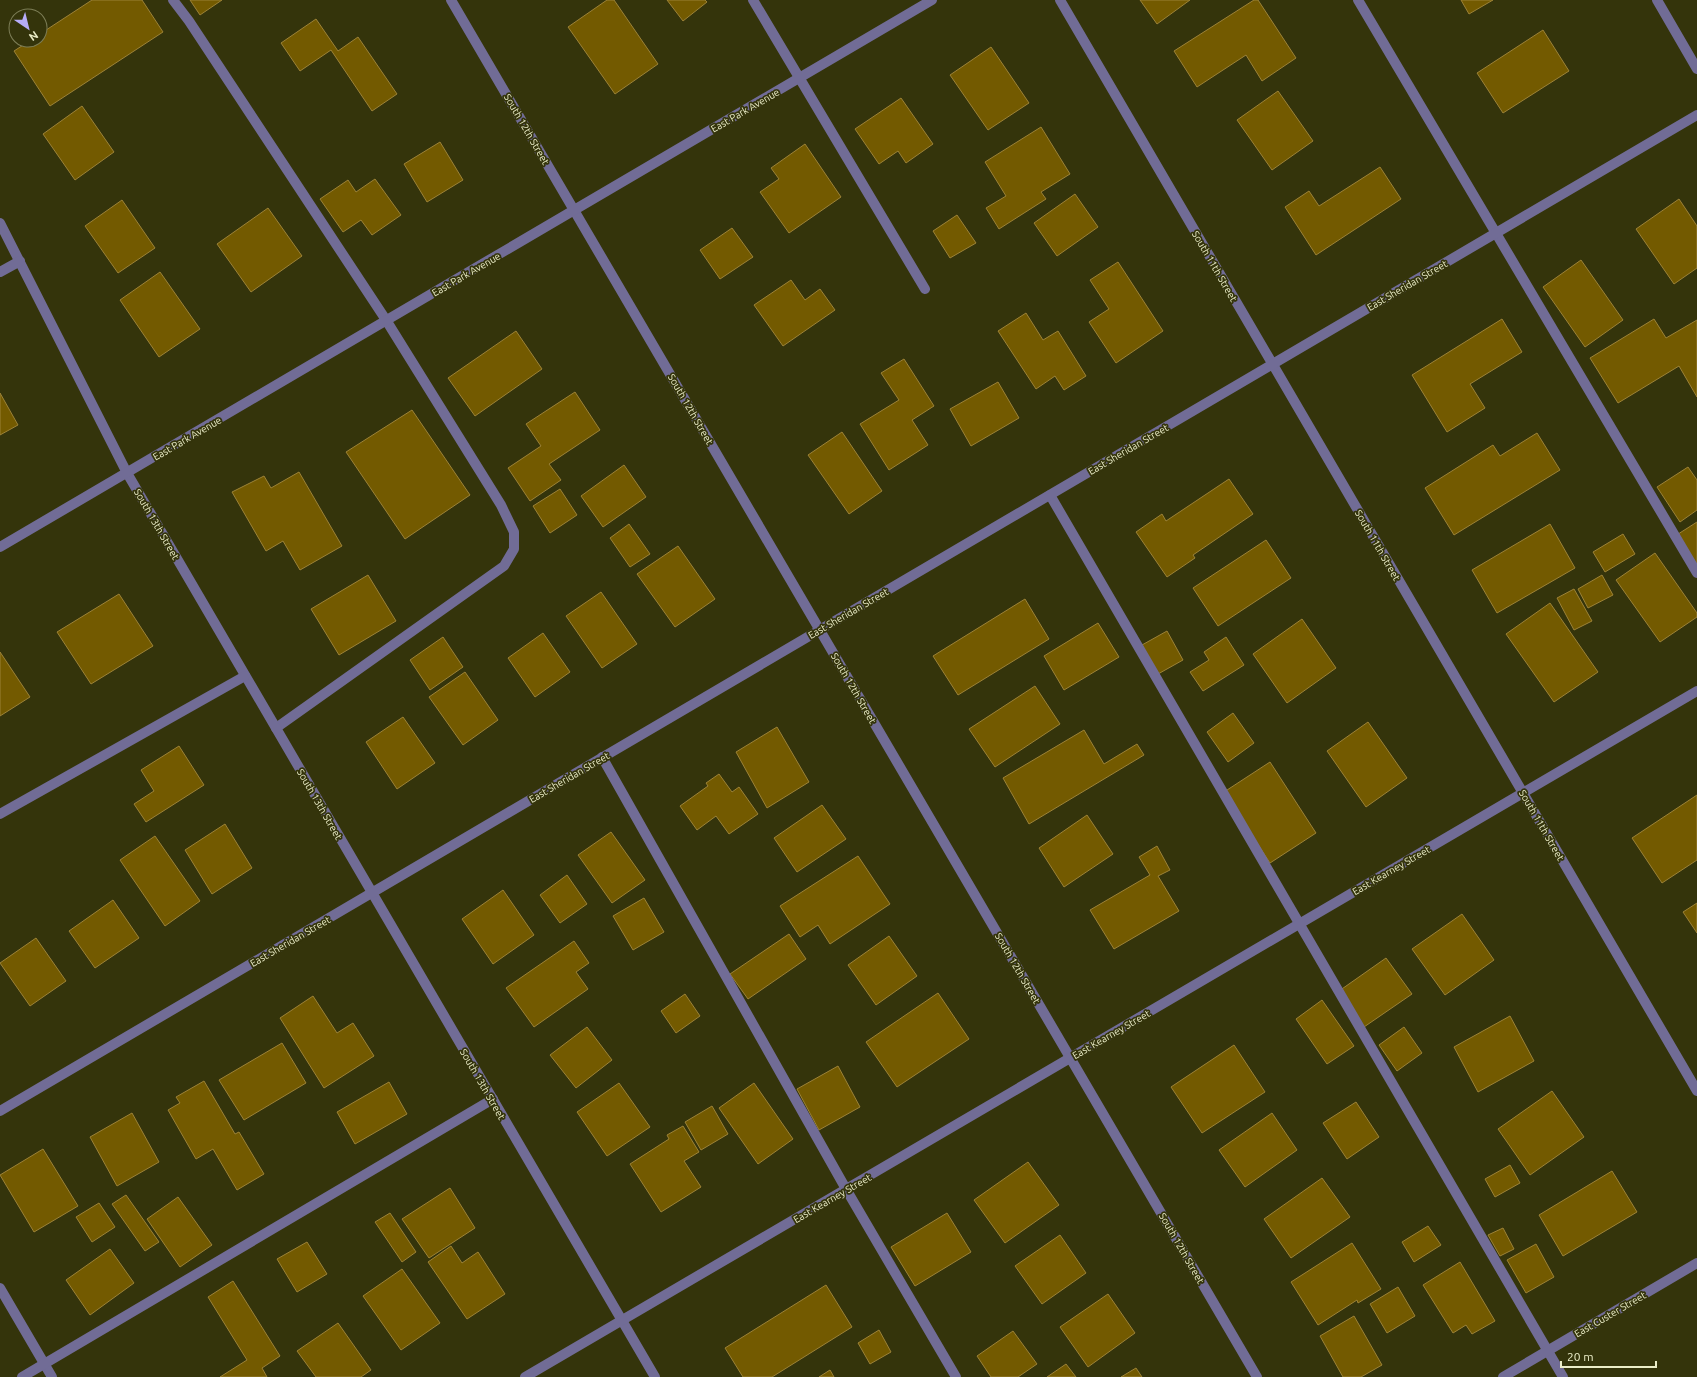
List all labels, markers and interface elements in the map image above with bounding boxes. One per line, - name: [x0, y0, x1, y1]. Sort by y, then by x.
- north arrow: [8, 8, 48, 48]
- text: N: [27, 29, 41, 43]
- street label: East Park Avenue: [709, 86, 781, 134]
- street label: South 12th Street: [502, 92, 551, 167]
- street label: South 11th Street: [1190, 229, 1239, 304]
- street label: East Park Avenue: [430, 250, 502, 298]
- street label: East Sheridan Street: [1365, 258, 1449, 313]
- street label: South 12th Street: [666, 372, 715, 447]
- street label: East Park Avenue: [151, 414, 223, 462]
- street label: East Sheridan Street: [1086, 422, 1170, 477]
- street label: South 13th Street: [132, 487, 181, 562]
- street label: South 11th Street: [1353, 508, 1402, 583]
- street label: East Sheridan Street: [806, 586, 890, 641]
- street label: South 12th Street: [829, 651, 878, 726]
- street label: East Sheridan Street: [527, 750, 611, 805]
- street label: South 13th Street: [295, 767, 344, 842]
- street label: South 11th Street: [1517, 788, 1566, 863]
- street label: East Kearney Street: [1350, 844, 1432, 897]
- street label: East Sheridan Street: [248, 914, 332, 969]
- street label: South 12th Street: [993, 931, 1042, 1006]
- street label: East Kearney Street: [1070, 1008, 1152, 1061]
- street label: South 13th Street: [458, 1047, 507, 1122]
- street label: East Kearney Street: [791, 1172, 873, 1225]
- street label: South 12th Street: [1157, 1211, 1206, 1286]
- street label: East Custer Street: [1573, 1289, 1648, 1339]
- scale bar: [1561, 1343, 1656, 1369]
- text: 20 m: [1567, 1350, 1594, 1363]

